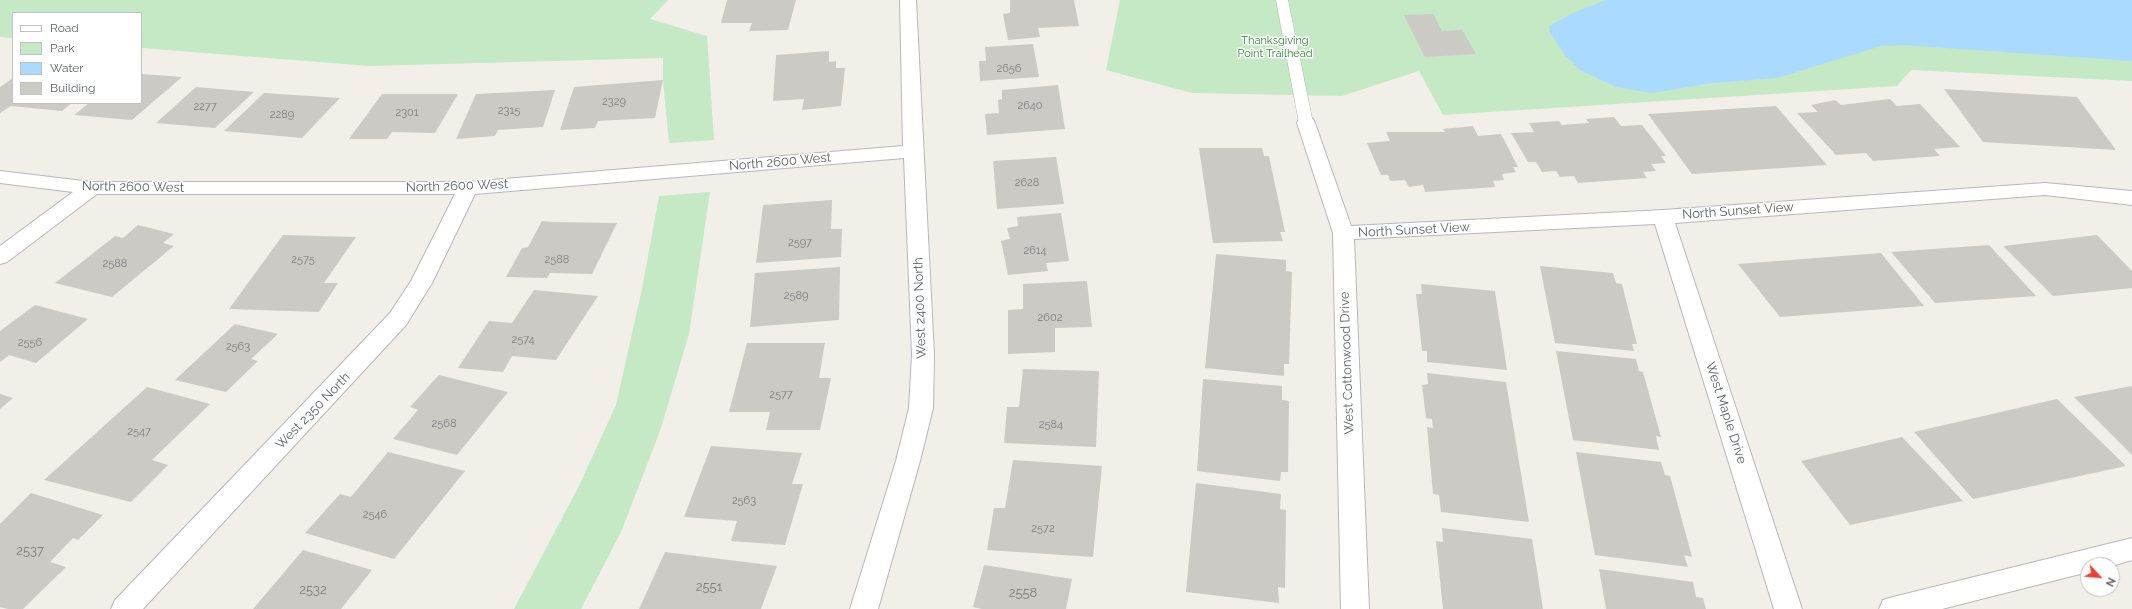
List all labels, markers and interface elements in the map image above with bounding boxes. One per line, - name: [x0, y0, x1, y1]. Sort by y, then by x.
- legend: [12, 12, 142, 104]
- text: Road: [50, 21, 79, 35]
- park label: Thanksgiving Point Trailhead: [1237, 34, 1313, 60]
- text: Park: [50, 41, 75, 55]
- text: Water: [50, 61, 84, 75]
- house number: 2656: [997, 62, 1021, 76]
- text: Building: [50, 81, 96, 95]
- house number: 2329: [602, 95, 626, 109]
- house number: 2640: [1017, 99, 1043, 113]
- house number: 2277: [193, 100, 217, 114]
- house number: 2315: [498, 104, 520, 118]
- house number: 2301: [395, 106, 419, 120]
- house number: 2289: [270, 108, 294, 122]
- street label: North 2600 West: [728, 150, 832, 174]
- street label: North 2600 West: [406, 176, 508, 196]
- house number: 2628: [1015, 176, 1039, 190]
- street label: North 2600 West: [82, 178, 184, 196]
- street label: North Sunset View: [1682, 199, 1794, 223]
- street label: North Sunset View: [1358, 219, 1470, 241]
- house number: 2597: [788, 236, 812, 250]
- house number: 2614: [1023, 244, 1047, 258]
- house number: 2575: [291, 253, 315, 267]
- house number: 2588: [545, 253, 569, 267]
- house number: 2588: [103, 257, 127, 271]
- street label: West 2400 North: [910, 257, 930, 359]
- house number: 2589: [784, 289, 808, 303]
- street label: West Cottonwood Drive: [1337, 291, 1357, 435]
- house number: 2602: [1038, 311, 1062, 325]
- house number: 2574: [511, 333, 535, 347]
- house number: 2556: [18, 336, 42, 350]
- house number: 2563: [226, 340, 250, 354]
- street label: West Maple Drive: [1702, 360, 1750, 466]
- street label: West 2350 North: [272, 369, 354, 453]
- house number: 2577: [769, 388, 793, 402]
- house number: 2568: [432, 417, 456, 431]
- house number: 2584: [1039, 418, 1063, 432]
- house number: 2547: [127, 425, 151, 439]
- house number: 2563: [732, 494, 756, 508]
- house number: 2546: [363, 508, 387, 522]
- house number: 2572: [1031, 522, 1055, 536]
- house number: 2537: [16, 543, 44, 559]
- north arrow: [2080, 557, 2120, 597]
- text: N: [2103, 575, 2118, 589]
- house number: 2551: [696, 579, 722, 595]
- house number: 2532: [299, 582, 327, 598]
- house number: 2558: [1009, 585, 1037, 601]

